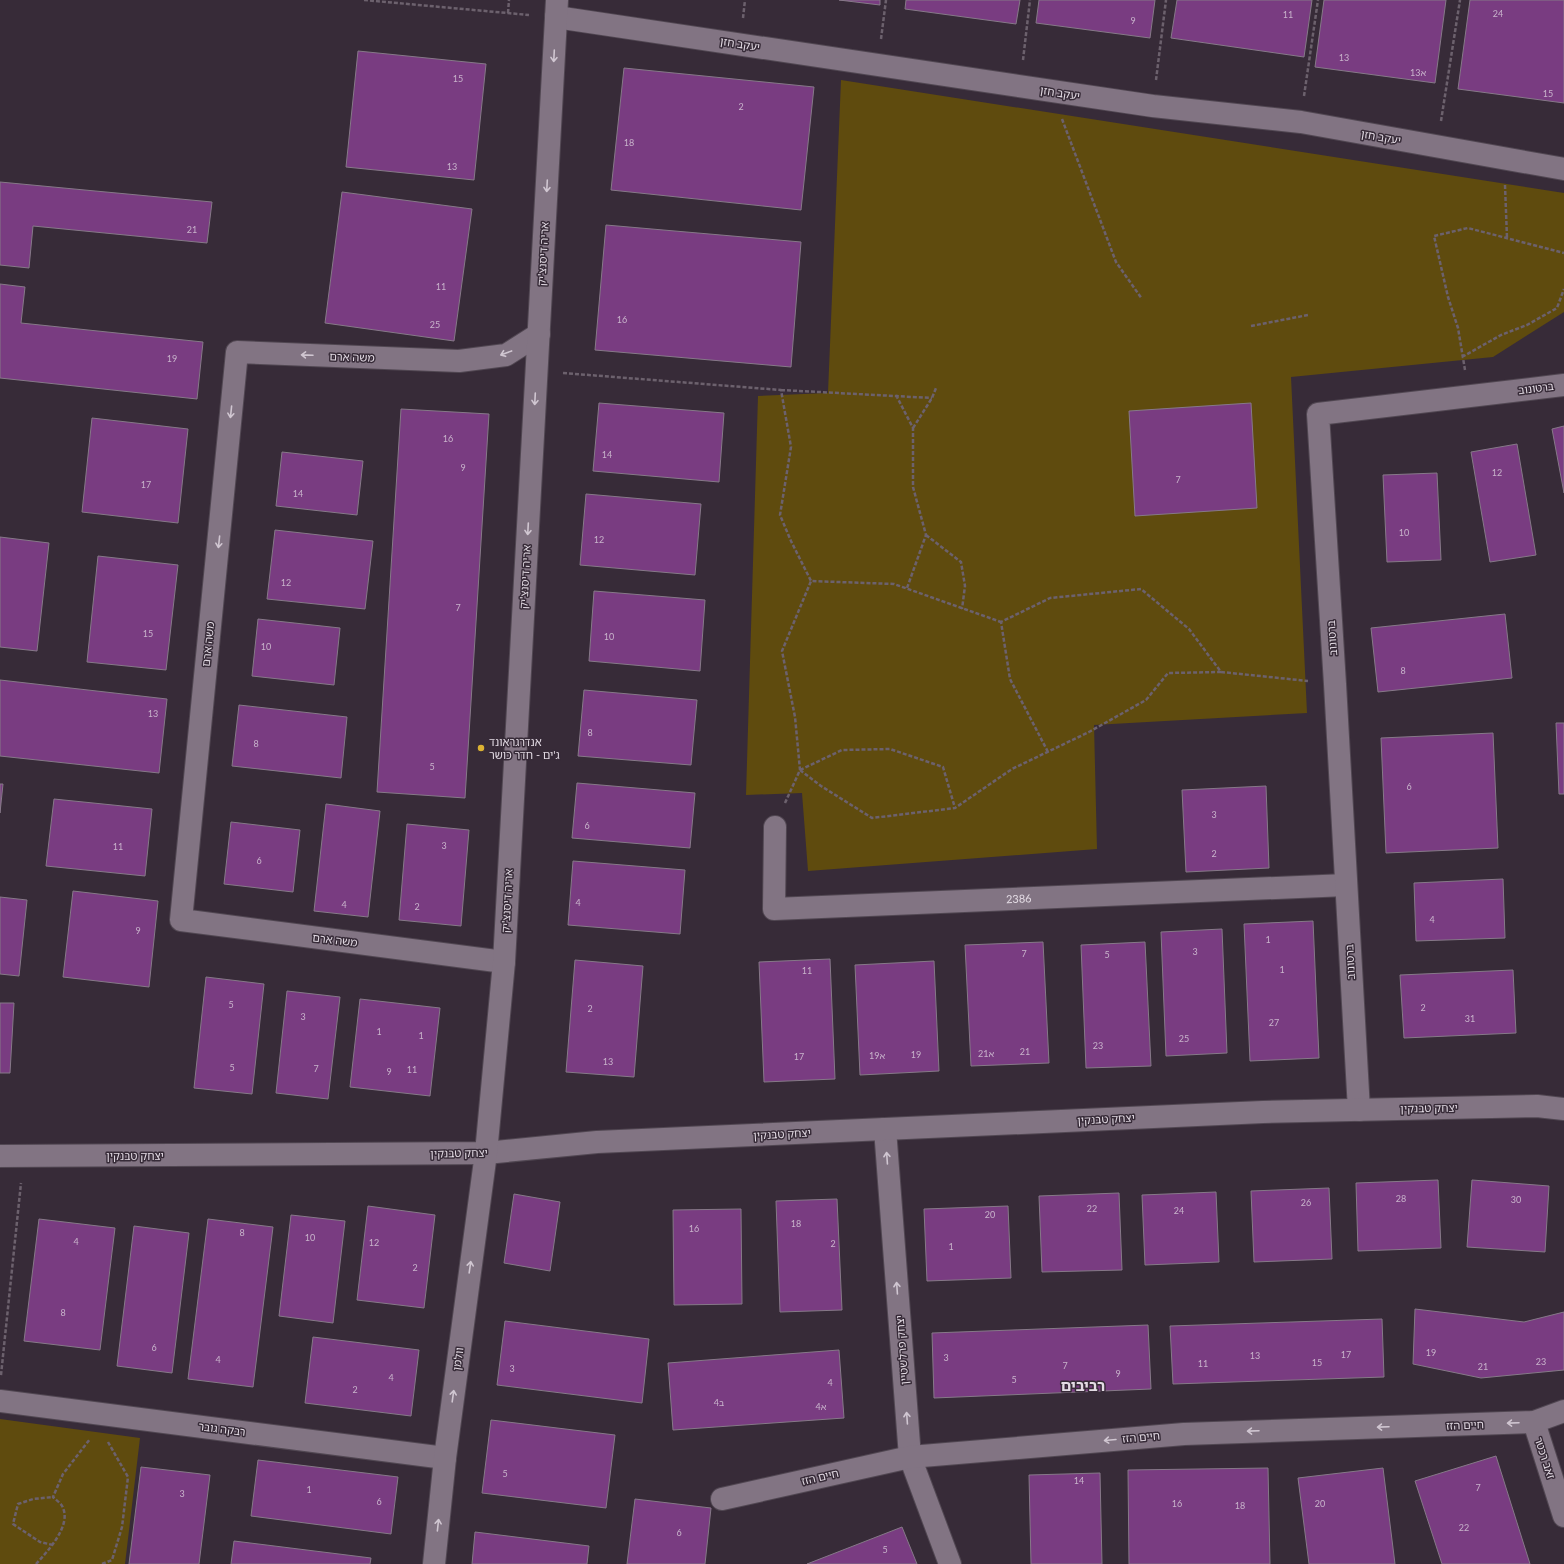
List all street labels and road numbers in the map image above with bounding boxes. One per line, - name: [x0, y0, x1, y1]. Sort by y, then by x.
- street label: יעקב חזן: [719, 34, 761, 53]
- street label: יעקב חזן: [1039, 83, 1081, 102]
- street label: יעקב חזן: [1360, 127, 1402, 146]
- street label: אריה דיסנצ'יק: [534, 221, 551, 286]
- street label: משה ארם: [329, 349, 375, 364]
- street label: ברטונוב: [1518, 379, 1554, 396]
- street label: אריה דיסנצ'יק: [516, 544, 533, 609]
- street label: ברטונוב: [1324, 620, 1339, 656]
- street label: משה ארם: [199, 621, 216, 667]
- street label: אריה דיסנצ'יק: [498, 868, 515, 933]
- street label: 2386: [1006, 891, 1032, 905]
- street label: משה ארם: [312, 930, 358, 949]
- street label: ברטונוב: [1342, 944, 1357, 980]
- street label: יצחק טבנקין: [1400, 1100, 1458, 1115]
- street label: יצחק טבנקין: [1077, 1111, 1135, 1126]
- street label: יצחק טבנקין: [753, 1126, 811, 1141]
- street label: יצחק טבנקין: [430, 1145, 488, 1160]
- street label: יצחק טבנקין: [106, 1149, 164, 1162]
- street label: יצחק פרלשטיין: [893, 1315, 910, 1385]
- street label: וולמן: [449, 1347, 466, 1371]
- street label: חיים הזז: [1446, 1417, 1484, 1432]
- street label: רבקה גובר: [198, 1419, 246, 1438]
- street label: חיים הזז: [1121, 1428, 1160, 1445]
- street label: זאב רכטר: [1533, 1435, 1558, 1481]
- street label: חיים הזז: [800, 1466, 840, 1487]

